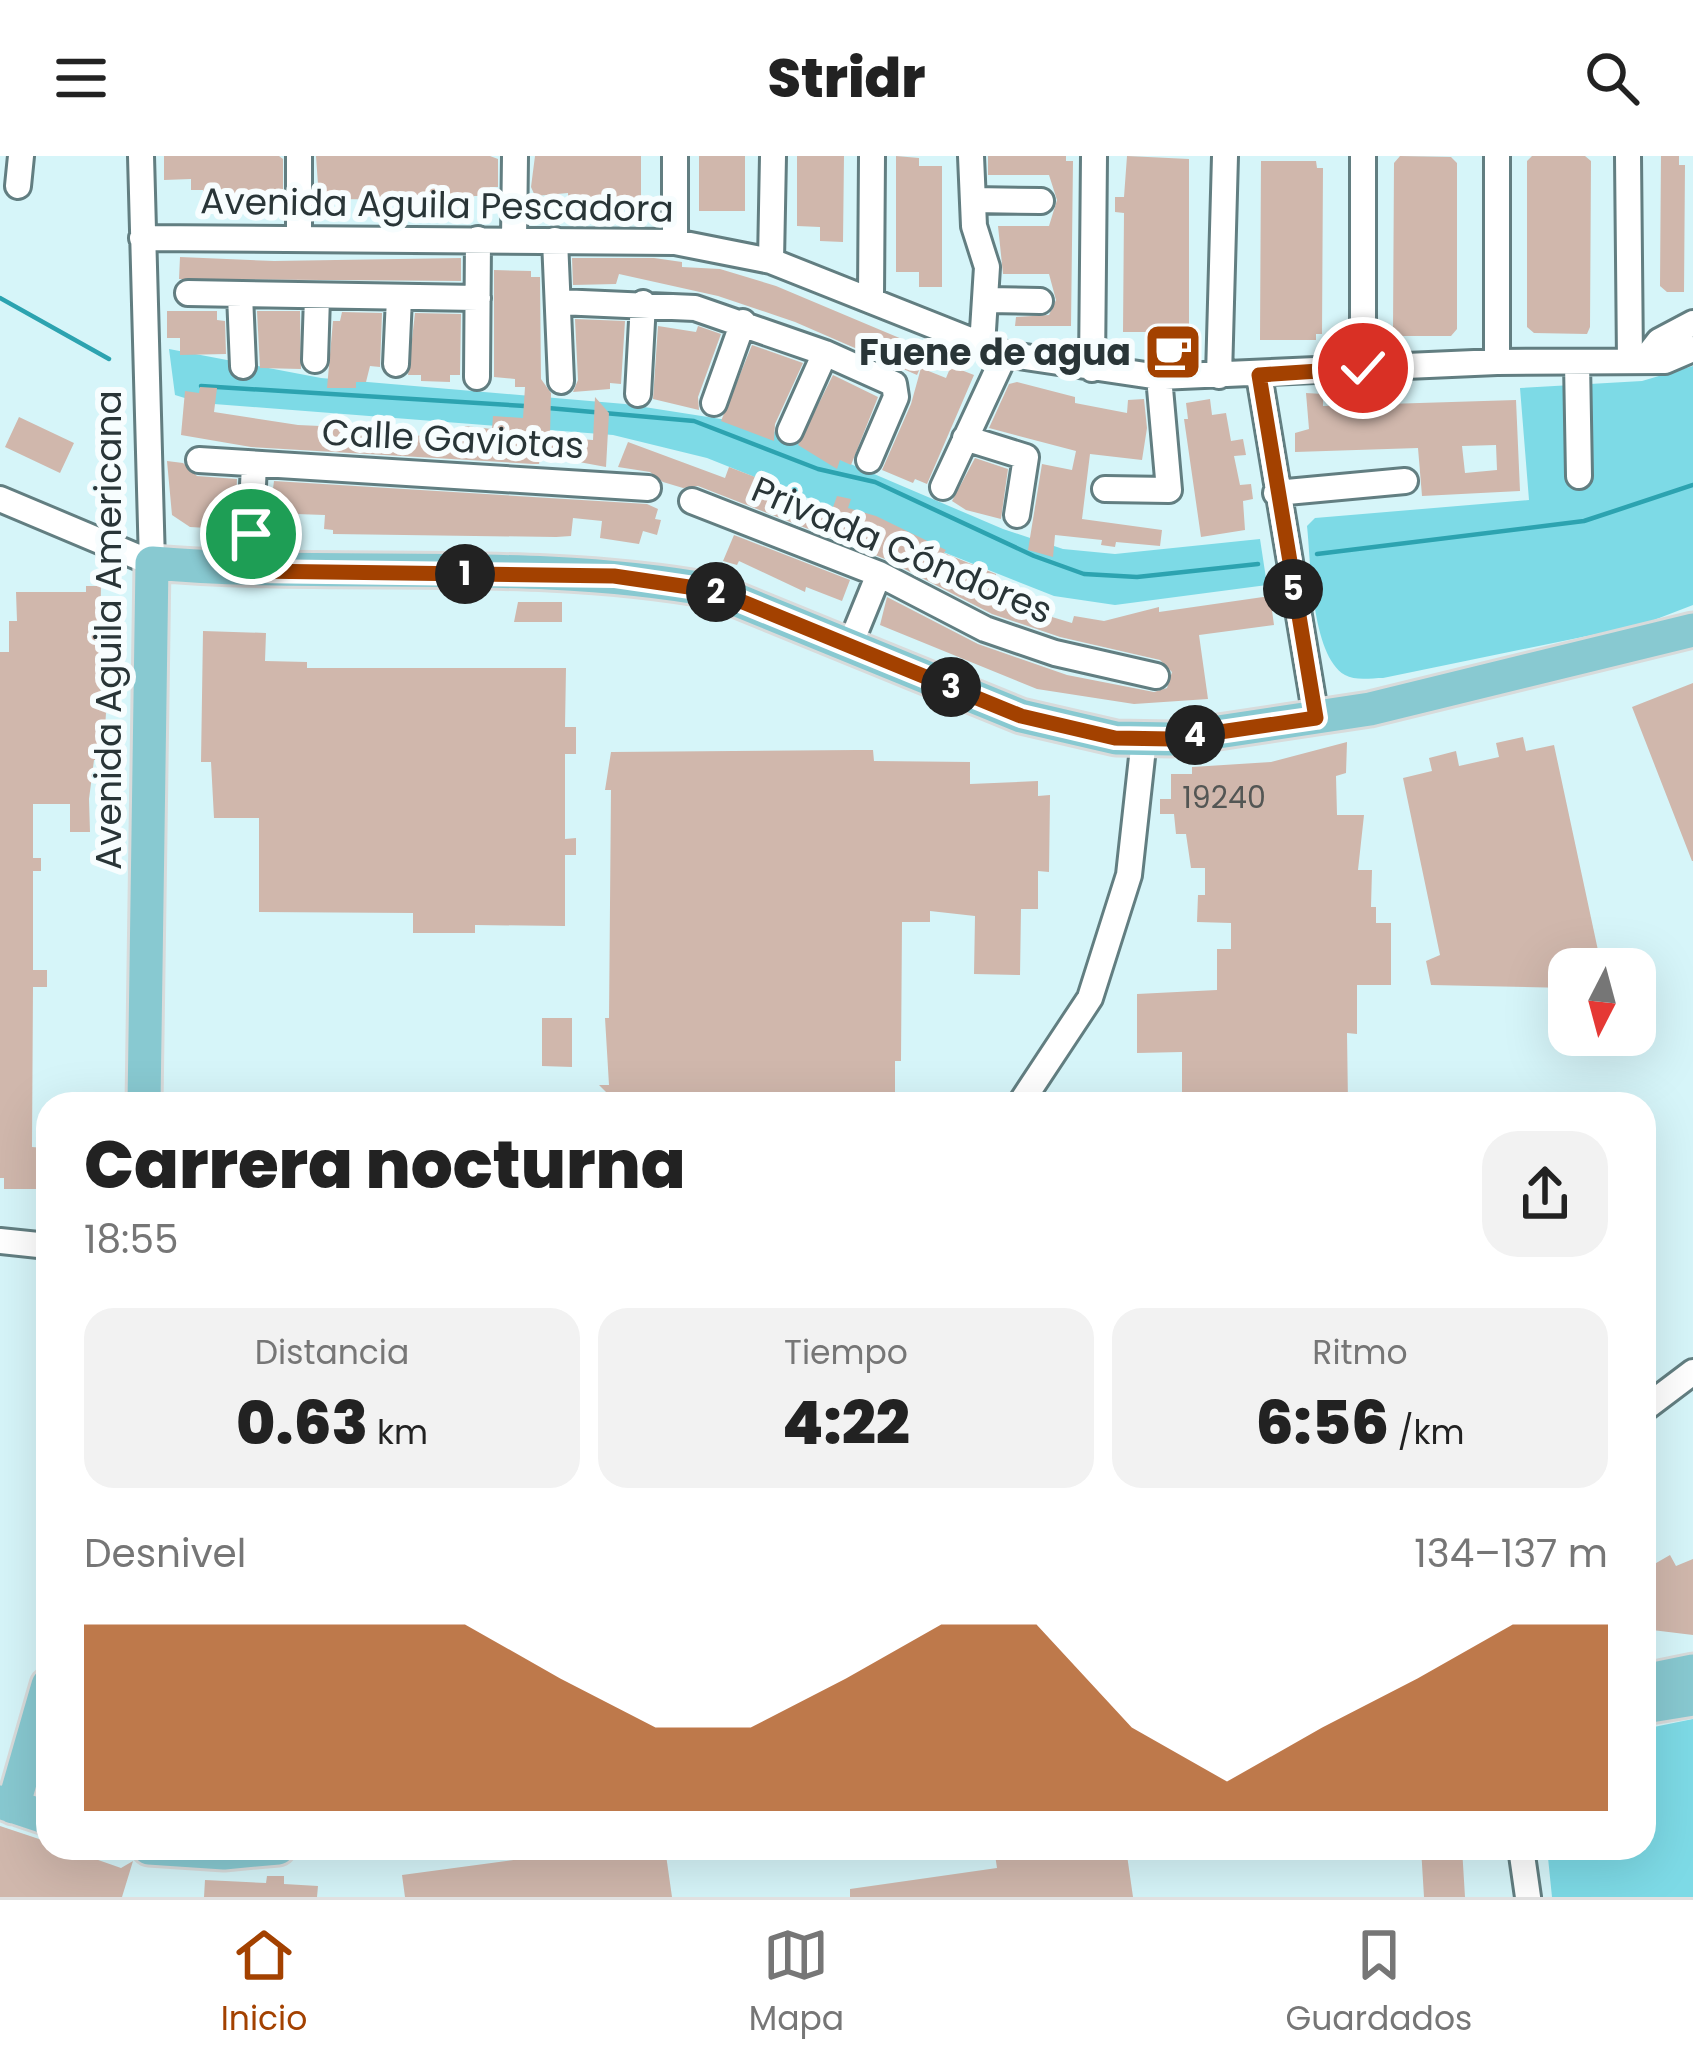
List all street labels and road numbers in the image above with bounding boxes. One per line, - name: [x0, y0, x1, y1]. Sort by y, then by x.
- street label: Avenida Aguila Pescadora: [200, 175, 674, 235]
- street label: Avenida Aguila Americana: [83, 390, 134, 870]
- street label: Calle Gaviotas: [321, 407, 585, 471]
- street label: Privada Cóndores: [744, 464, 1060, 636]

